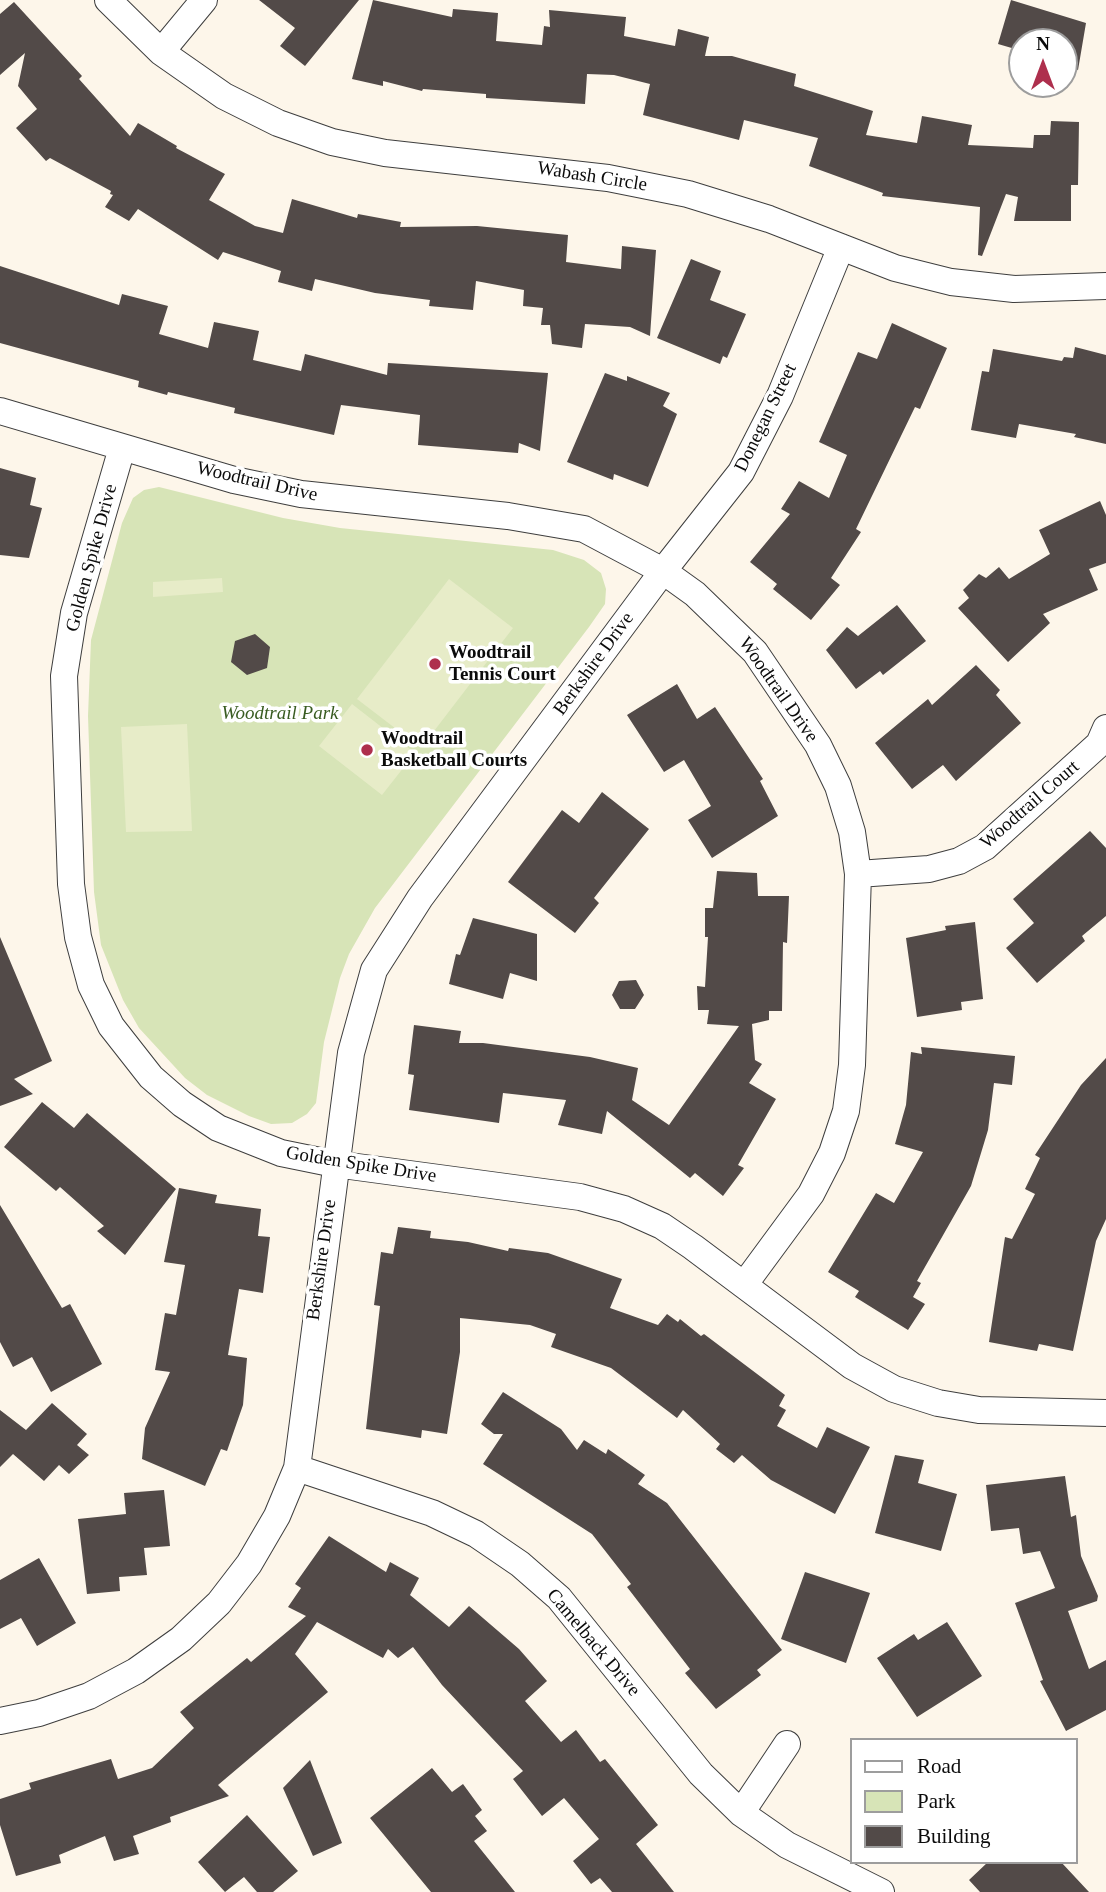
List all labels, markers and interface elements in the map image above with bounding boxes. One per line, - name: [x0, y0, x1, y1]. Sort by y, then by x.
- north arrow: [1008, 28, 1078, 98]
- text: N: [1036, 33, 1050, 54]
- street label: Wabash Circle: [535, 157, 649, 197]
- street label: Donegan Street: [730, 360, 802, 476]
- street label: Woodtrail Drive: [194, 457, 320, 507]
- street label: Golden Spike Drive: [61, 482, 123, 634]
- street label: Berkshire Drive: [549, 608, 639, 720]
- street label: Woodtrail Drive: [733, 633, 823, 747]
- place label: Woodtrail Tennis Court: [449, 642, 555, 686]
- marker: Woodtrail Tennis Court: [427, 656, 443, 672]
- park label: Woodtrail Park: [222, 703, 338, 725]
- place label: Woodtrail Basketball Courts: [381, 728, 527, 772]
- marker: Woodtrail Basketball Courts: [359, 742, 375, 758]
- street label: Woodtrail Court: [976, 756, 1084, 854]
- street label: Golden Spike Drive: [284, 1142, 438, 1188]
- street label: Berkshire Drive: [302, 1198, 342, 1322]
- street label: Camelback Drive: [541, 1585, 645, 1701]
- legend: [850, 1738, 1078, 1864]
- text: Road: [917, 1754, 961, 1778]
- text: Park: [917, 1789, 956, 1813]
- text: Building: [917, 1824, 991, 1848]

